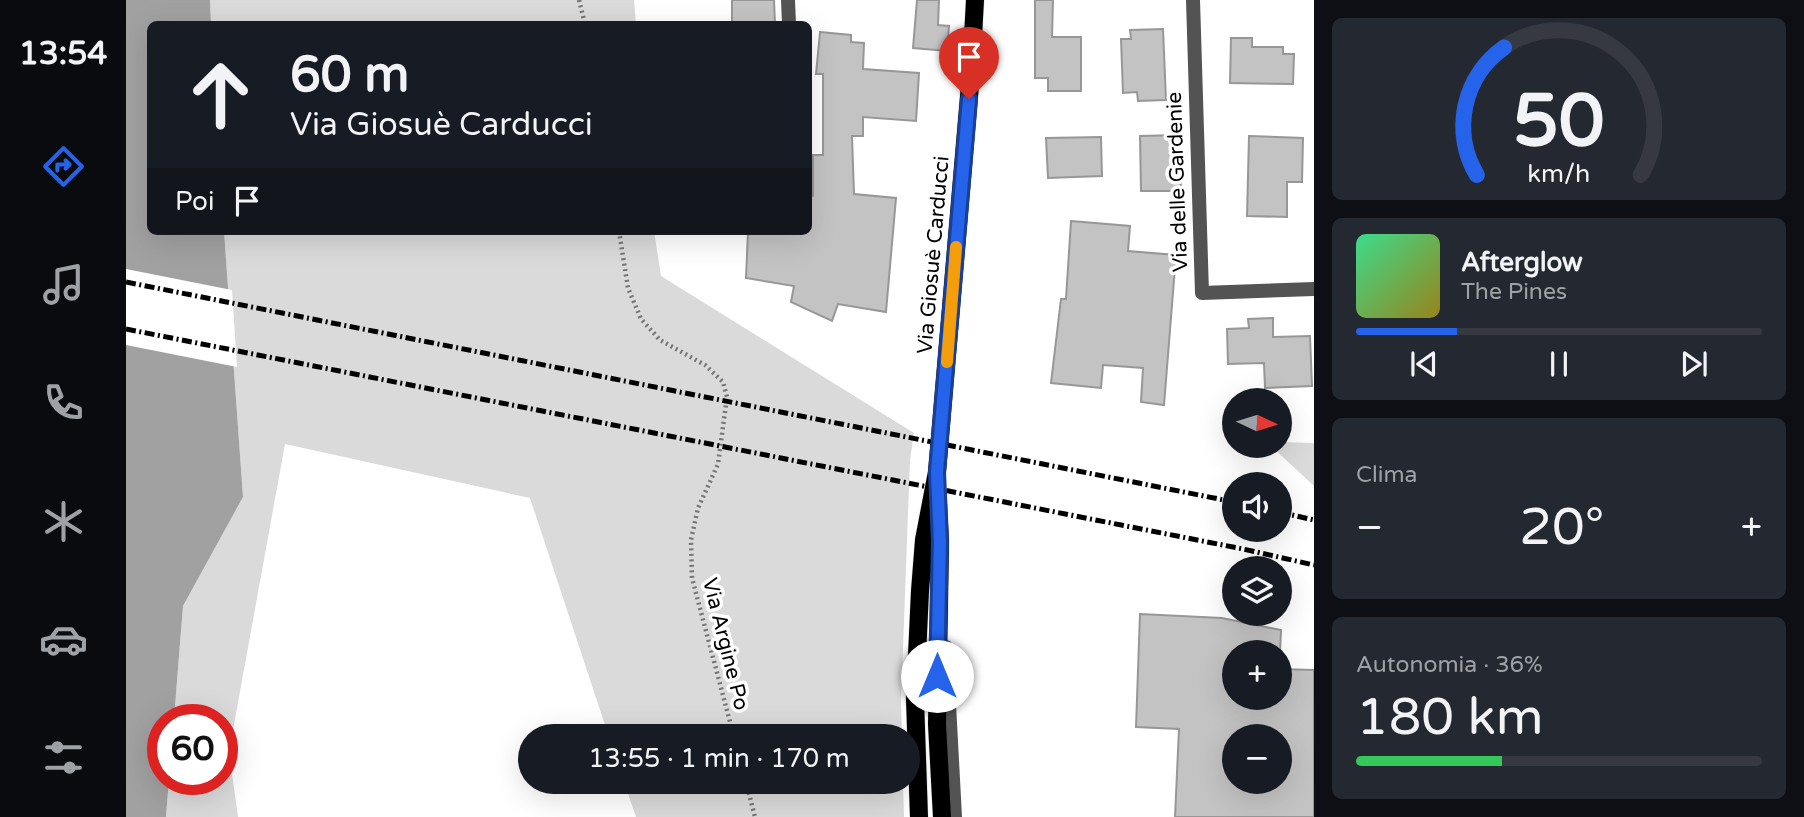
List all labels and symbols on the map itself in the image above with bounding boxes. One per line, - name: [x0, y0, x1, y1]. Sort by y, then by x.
- pin: [939, 27, 999, 99]
- street label: Via delle Gardenie: [1162, 91, 1193, 272]
- street label: Via Giosuè Carducci: [912, 155, 955, 355]
- north arrow: [1222, 388, 1292, 458]
- street label: Via Argine Po: [697, 575, 754, 713]
- position arrow: [900, 639, 974, 713]
- speed limit sign: 60: [147, 704, 238, 795]

